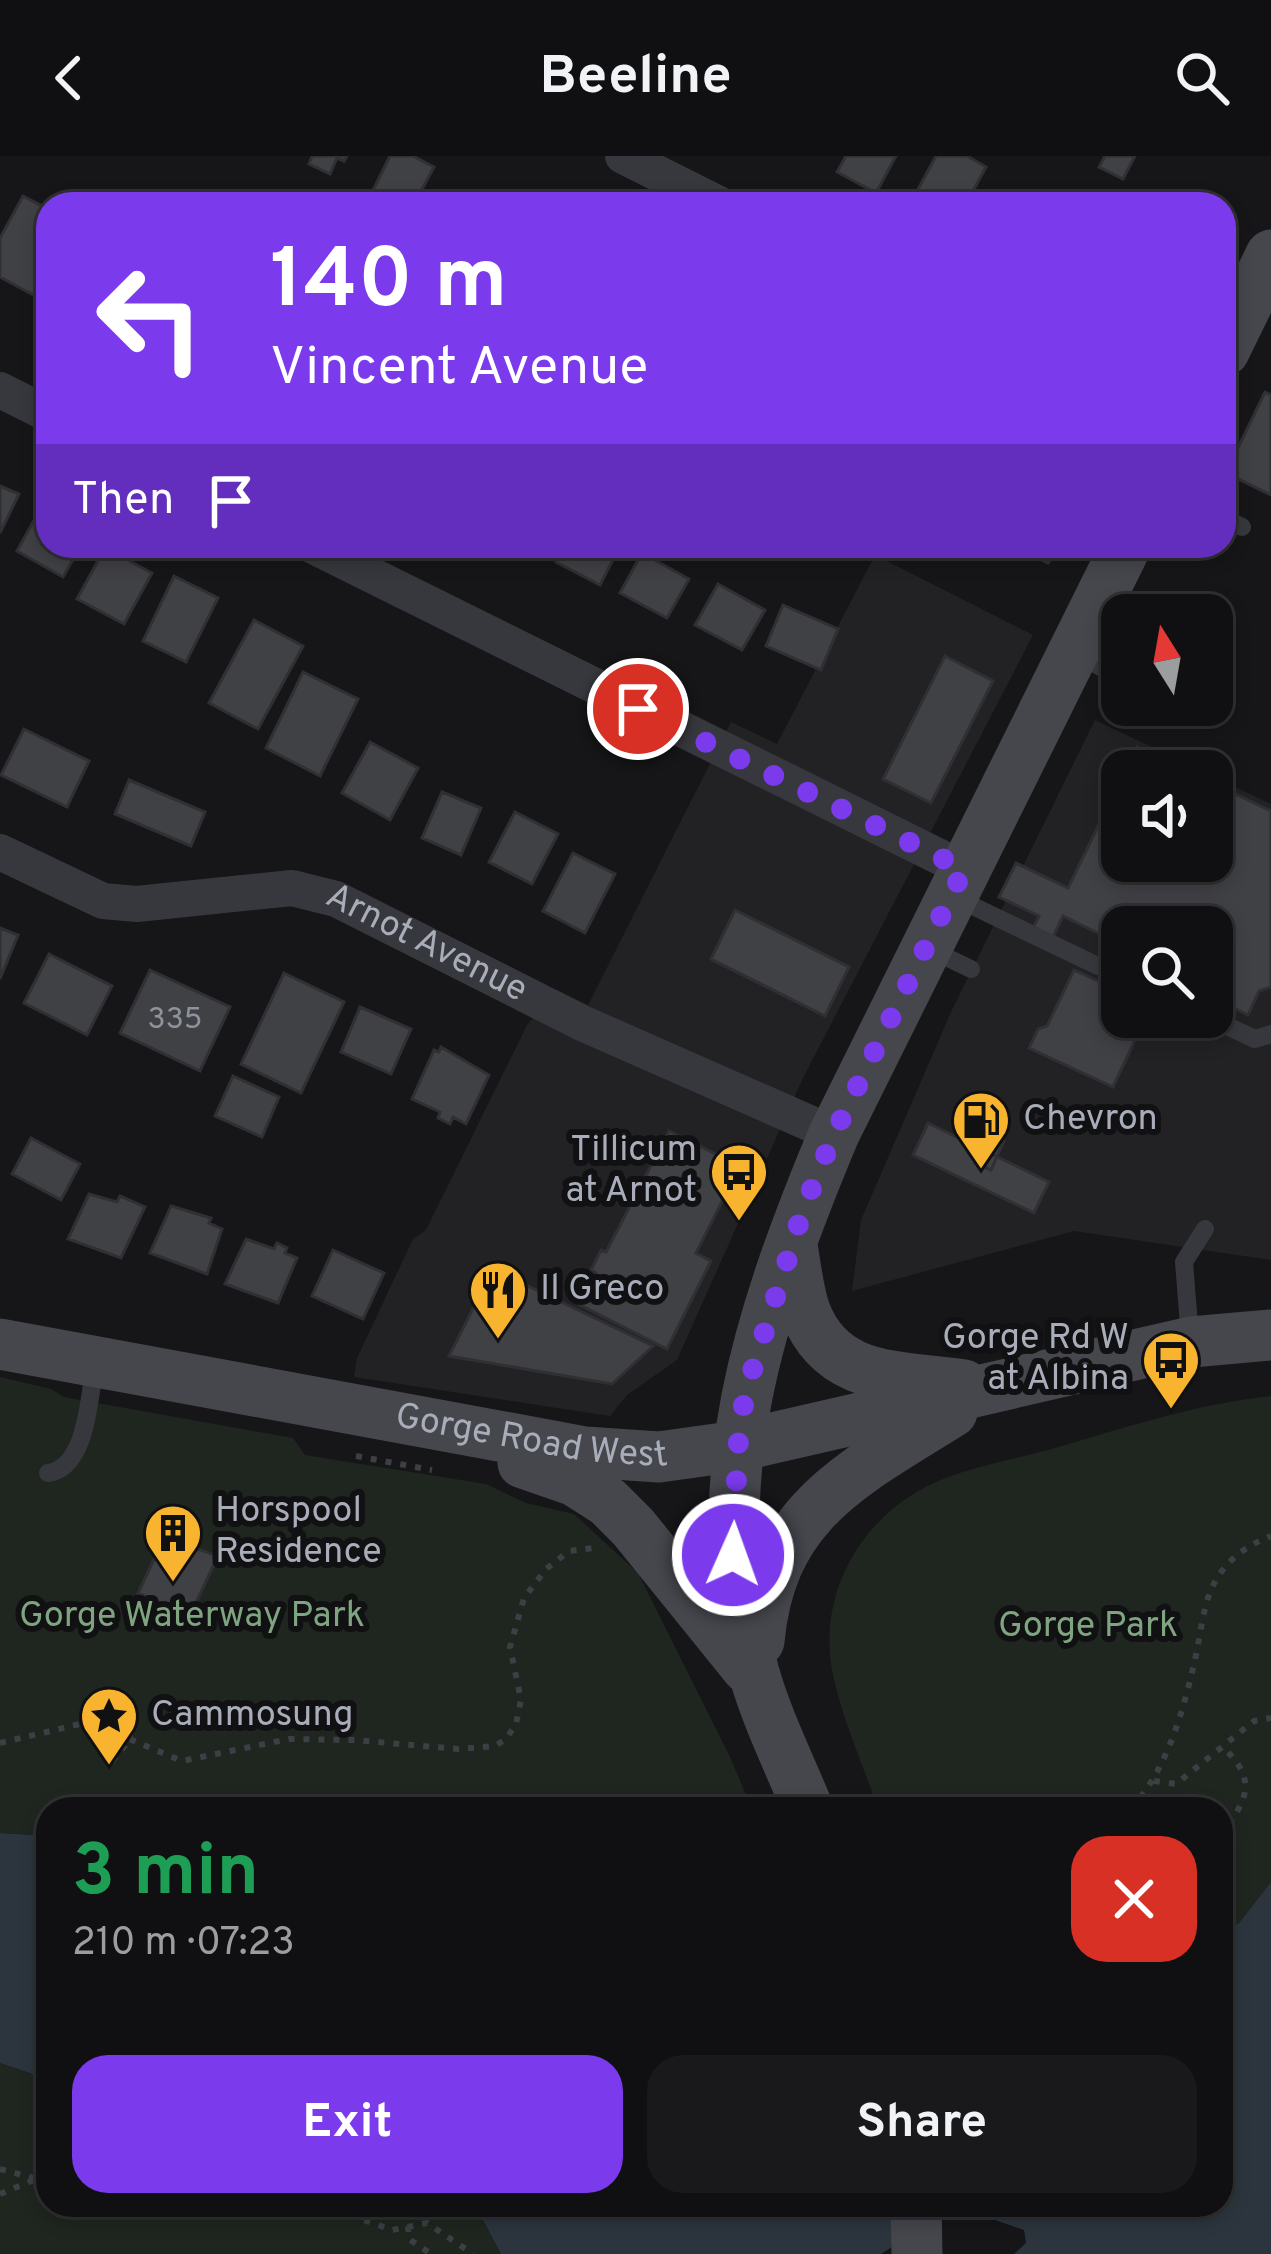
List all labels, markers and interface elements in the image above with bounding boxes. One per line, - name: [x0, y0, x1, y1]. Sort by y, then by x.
- text: Beeline: [539, 44, 732, 113]
- icon: back: [36, 45, 102, 111]
- icon: search: [1169, 45, 1235, 111]
- text: 140 m: [270, 231, 507, 337]
- icon: left: [72, 240, 228, 396]
- text: Vincent Avenue: [270, 335, 648, 404]
- icon: arrive: [198, 468, 264, 534]
- text: Then: [72, 473, 174, 530]
- north arrow: [1101, 594, 1233, 726]
- map controls: [1101, 594, 1233, 1038]
- pin: [587, 658, 689, 760]
- icon: arrive: [605, 676, 671, 742]
- button: sound: [1101, 750, 1233, 882]
- street label: Arnot Avenue: [317, 874, 534, 1014]
- button: search: [1101, 906, 1233, 1038]
- house number: 335: [148, 1002, 202, 1039]
- fuel station icon: Chevron: [950, 1089, 1012, 1171]
- place label: Chevron: [1023, 1097, 1158, 1143]
- place label: Tillicum at Arnot: [566, 1128, 697, 1215]
- bus stop icon: Tillicum at Arnot: [708, 1141, 770, 1223]
- restaurant icon: Il Greco: [467, 1259, 529, 1341]
- place label: Il Greco: [540, 1267, 664, 1313]
- place label: Gorge Rd W at Albina: [942, 1316, 1129, 1403]
- bus stop icon: Gorge Rd W at Albina: [1140, 1329, 1202, 1411]
- street label: Gorge Road West: [391, 1394, 671, 1480]
- place label: Horspool Residence: [215, 1489, 382, 1576]
- position arrow: [670, 1492, 796, 1618]
- building icon: Horspool Residence: [142, 1502, 204, 1584]
- park label: Gorge Waterway Park: [19, 1594, 365, 1640]
- park label: Gorge Park: [998, 1604, 1178, 1650]
- place icon: Cammosung: [78, 1685, 140, 1767]
- place label: Cammosung: [151, 1693, 354, 1739]
- text: 3 min: [72, 1829, 259, 1921]
- button: close: [1071, 1836, 1197, 1962]
- text: 210 m · 07:23: [72, 1920, 295, 1969]
- button: Exit: [72, 2055, 623, 2193]
- button: Share: [647, 2055, 1197, 2193]

